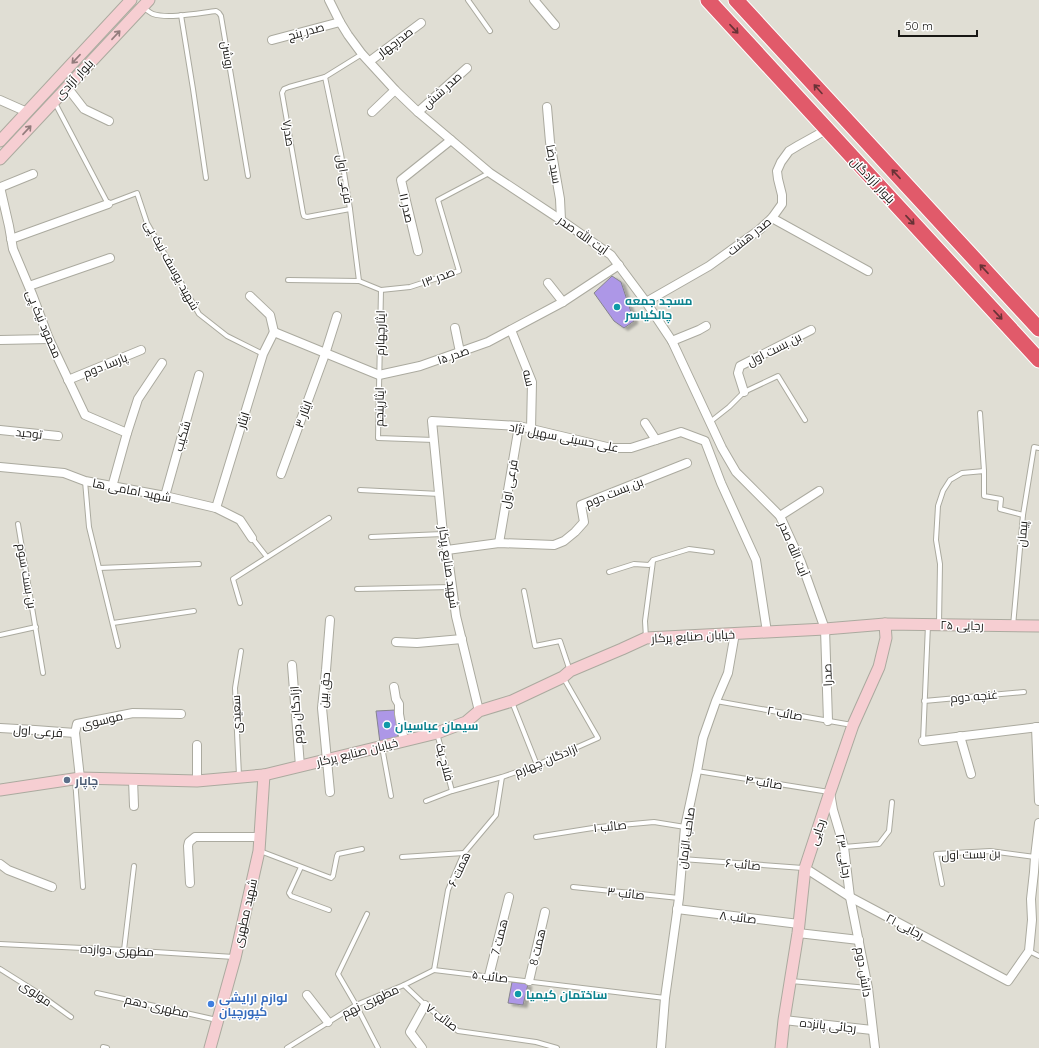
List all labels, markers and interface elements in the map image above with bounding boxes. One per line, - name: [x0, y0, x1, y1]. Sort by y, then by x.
- scale bar: [899, 12, 977, 38]
- text: 50 m: [905, 18, 933, 33]
- street label: صدر پنج: [286, 19, 326, 45]
- street label: صدرچهار: [373, 24, 417, 62]
- one-way arrow: [729, 24, 739, 34]
- one-way arrow: [111, 30, 120, 40]
- street label: روشن: [218, 40, 238, 70]
- one-way arrow: [71, 54, 81, 64]
- street label: بلوار آزادی: [52, 56, 96, 102]
- street label: صدر شش: [419, 69, 465, 111]
- one-way arrow: [813, 84, 822, 94]
- street label: صدر۷: [279, 119, 299, 147]
- one-way arrow: [22, 125, 31, 135]
- street label: سید رضا: [543, 143, 565, 185]
- street label: فرعی اول: [334, 153, 356, 205]
- street label: بلوار آزادگان: [848, 153, 898, 207]
- one-way arrow: [891, 168, 900, 179]
- street label: صدر ۱۱: [396, 192, 418, 224]
- street label: آیت الله صدر: [554, 212, 612, 258]
- street label: صدر هشت: [724, 214, 774, 258]
- one-way arrow: [905, 215, 915, 225]
- street label: شهید یوسف نیک پی: [139, 217, 203, 314]
- street label: صدر ۱۳: [419, 264, 457, 290]
- one-way arrow: [979, 264, 989, 274]
- street label: محمود نیک پی: [21, 288, 65, 361]
- place label: مسجد جمعه چالکیاسر: [624, 293, 693, 324]
- marker: مسجد جمعه چالکیاسر: [612, 302, 622, 312]
- street label: ایثارچهارم: [372, 310, 390, 356]
- one-way arrow: [993, 310, 1003, 320]
- street label: بن بست اول: [744, 329, 804, 369]
- street label: صدر ۱۵: [435, 343, 471, 367]
- street label: پارسا دوم: [81, 349, 131, 383]
- street label: سه: [520, 368, 538, 388]
- street label: ایثارپنجم: [371, 387, 389, 427]
- street label: ایثار ۳: [291, 398, 315, 430]
- street label: ایثار: [233, 410, 253, 431]
- street label: شکیب: [170, 419, 194, 453]
- street label: علی حسینی سهیل نژاد: [508, 419, 620, 455]
- street label: توحید: [15, 424, 44, 442]
- street label: فرعی اول: [497, 458, 521, 510]
- street label: بن بست دوم: [583, 474, 646, 511]
- street label: شهید امامی ها: [91, 475, 173, 505]
- street label: آیت الله صدر: [775, 518, 813, 579]
- street label: پیمان: [1013, 519, 1033, 548]
- street label: شهید صنایع پرکار: [434, 524, 462, 610]
- street label: بن بست سوم: [13, 542, 40, 610]
- street label: رجایی ۲۵: [940, 617, 984, 633]
- street label: خیابان صنایع پرکار: [650, 626, 735, 648]
- street label: صدرا: [819, 663, 835, 687]
- street label: حق بین: [315, 672, 333, 708]
- street label: ازادگان دوم: [286, 685, 307, 745]
- street label: غنچه دوم: [949, 686, 999, 708]
- street label: سعیدی: [228, 695, 244, 733]
- street label: صائب ۲: [766, 702, 804, 724]
- street label: موسوی: [80, 708, 124, 732]
- place label: سیمان عباسیان: [395, 718, 479, 734]
- marker: سیمان عباسیان: [382, 720, 392, 730]
- street label: فرعی اول: [13, 722, 63, 740]
- street label: خیابان صنایع پرکار: [314, 735, 400, 772]
- street label: ازادگان چهارم: [512, 740, 581, 781]
- street label: فلاح یک: [432, 741, 457, 783]
- street label: صائب ۴: [744, 772, 784, 792]
- place label: چاپار: [74, 773, 98, 790]
- marker: چاپار: [62, 775, 72, 785]
- street label: صاحب الزمان: [674, 806, 698, 870]
- street label: صائب ۱: [593, 817, 627, 835]
- street label: رجایی: [806, 817, 828, 847]
- street label: رجایی ۲۳: [833, 833, 855, 879]
- street label: بن بست اول: [941, 845, 1001, 863]
- street label: همت ۶: [444, 849, 474, 889]
- street label: صائب ۶: [725, 855, 761, 873]
- street label: شهید مطهری: [230, 877, 260, 949]
- street label: صائب ۳: [606, 884, 646, 902]
- street label: صائب ۸: [719, 907, 757, 927]
- street label: رجایی ۲۱: [884, 910, 926, 942]
- street label: همت 7: [487, 917, 511, 957]
- street label: همت 8: [526, 927, 548, 967]
- street label: مطهری دوازده: [80, 941, 154, 959]
- street label: دانش دوم: [852, 946, 875, 998]
- street label: صائب ۵: [471, 966, 509, 986]
- street label: مولوی: [17, 977, 55, 1009]
- street label: مطهری نهم: [339, 981, 401, 1022]
- place label: ساختمان کیمیا: [526, 987, 607, 1003]
- marker: ساختمان کیمیا: [513, 989, 523, 999]
- place label: لوازم ارایشی کپورچیان: [219, 990, 288, 1021]
- street label: مطهری دهم: [123, 991, 191, 1022]
- marker: لوازم ارایشی کپورچیان: [206, 999, 216, 1009]
- street label: صائب ۷: [423, 1000, 461, 1034]
- street label: رجائی پانزده: [799, 1015, 857, 1037]

